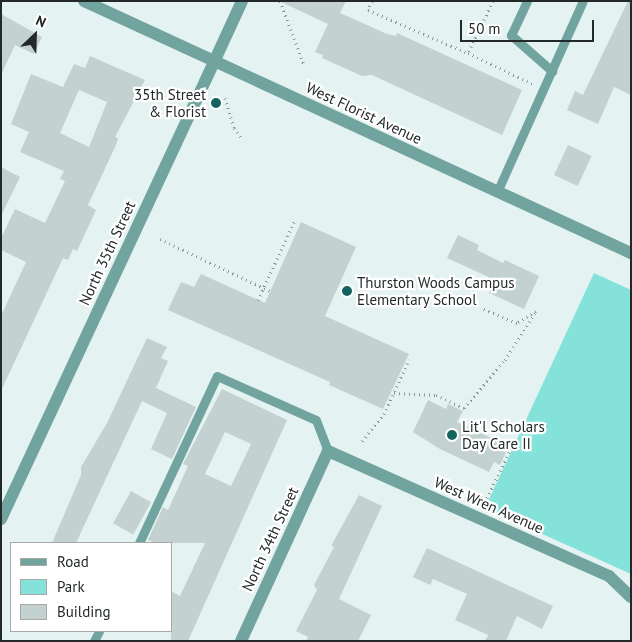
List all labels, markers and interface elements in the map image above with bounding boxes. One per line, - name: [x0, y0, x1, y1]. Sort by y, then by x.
- north arrow: [10, 10, 60, 60]
- scale bar: [462, 10, 596, 42]
- text: N: [33, 11, 49, 31]
- text: 50 m: [468, 19, 501, 38]
- street label: West Florist Avenue: [303, 78, 425, 148]
- place label: 35th Street & Florist: [134, 85, 206, 120]
- marker: 35th Street & Florist: [210, 97, 222, 109]
- street label: North 35th Street: [75, 198, 139, 308]
- place label: Thurston Woods Campus Elementary School: [357, 273, 515, 308]
- marker: Thurston Woods Campus Elementary School: [341, 285, 353, 297]
- place label: Lit'l Scholars Day Care II: [462, 417, 545, 452]
- marker: Lit'l Scholars Day Care II: [446, 429, 458, 441]
- street label: West Wren Avenue: [431, 473, 547, 537]
- street label: North 34th Street: [238, 484, 302, 594]
- legend: [10, 542, 172, 632]
- text: Road: [57, 552, 89, 571]
- text: Park: [57, 577, 85, 596]
- text: Building: [57, 602, 111, 621]

